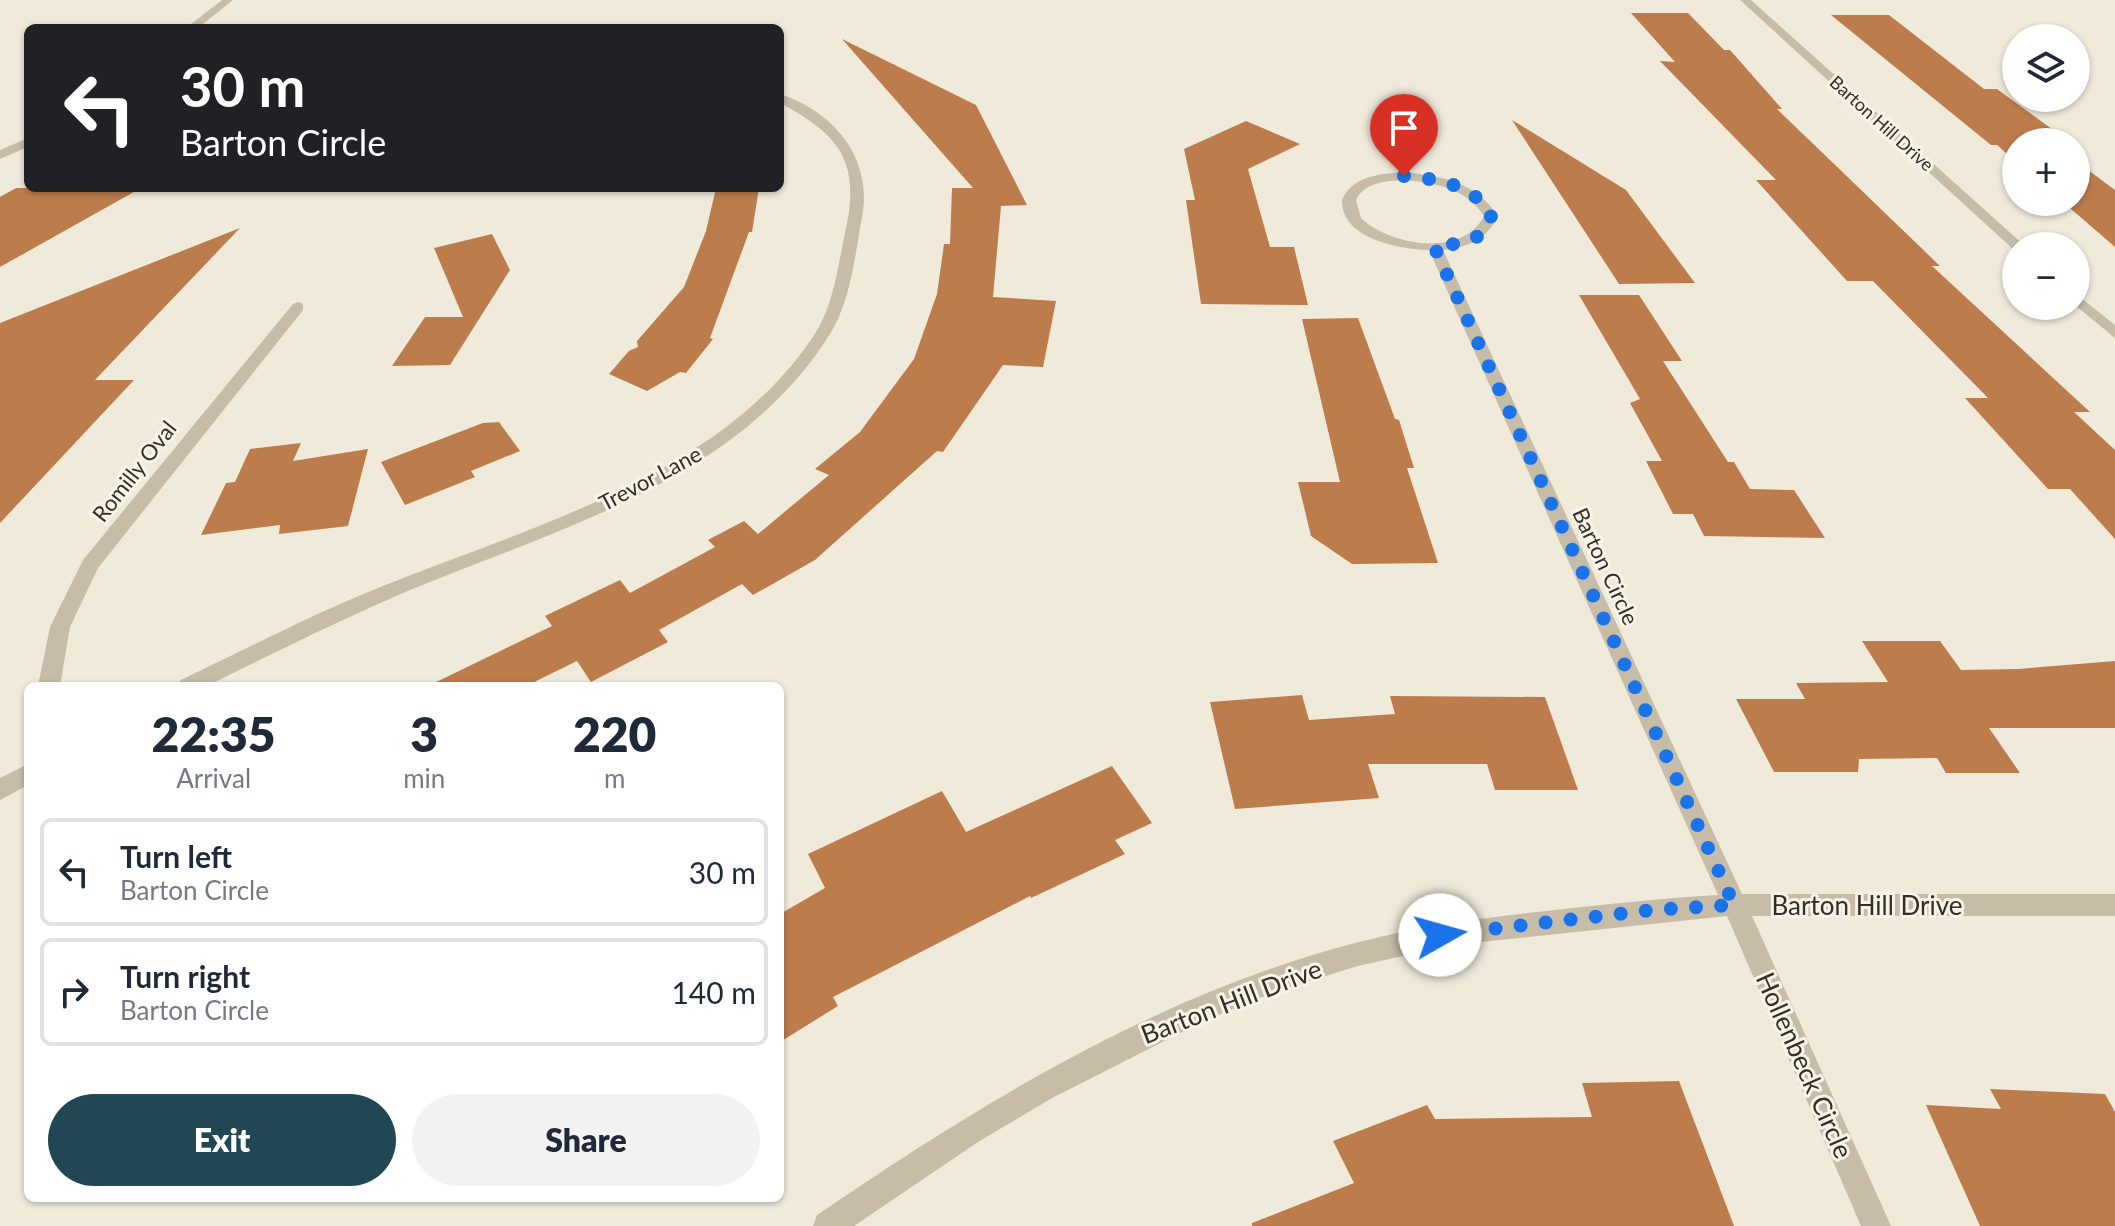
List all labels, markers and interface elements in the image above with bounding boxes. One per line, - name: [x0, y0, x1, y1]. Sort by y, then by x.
- map controls: [2002, 24, 2090, 320]
- button: layers: [2002, 24, 2090, 112]
- text: 30 m: [180, 52, 305, 119]
- icon: left: [48, 56, 152, 160]
- street label: Barton Hill Drive: [1826, 71, 1938, 175]
- pin: [1370, 94, 1438, 176]
- icon: arrive: [1382, 106, 1426, 150]
- text: Barton Circle: [180, 120, 386, 164]
- button: +: [2002, 128, 2090, 216]
- button: −: [2002, 232, 2090, 320]
- street label: Romilly Oval: [86, 415, 182, 527]
- street label: Trevor Lane: [594, 440, 706, 516]
- street label: Barton Circle: [1567, 503, 1645, 629]
- text: 22:35: [152, 705, 276, 762]
- text: 3: [410, 705, 438, 762]
- text: 220: [573, 705, 656, 762]
- text: Arrival: [176, 762, 251, 794]
- text: min: [403, 762, 445, 794]
- text: m: [604, 762, 625, 794]
- text: Turn left: [120, 838, 232, 874]
- icon: left: [52, 850, 96, 894]
- text: 30 m: [689, 854, 756, 890]
- text: Barton Circle: [120, 874, 269, 906]
- street label: Barton Hill Drive: [1772, 889, 1962, 921]
- position arrow: [1398, 893, 1482, 977]
- street label: Barton Hill Drive: [1136, 952, 1326, 1050]
- text: Turn right: [120, 958, 250, 994]
- street label: Hollenbeck Circle: [1750, 967, 1860, 1163]
- icon: right: [52, 970, 96, 1014]
- text: 140 m: [671, 974, 756, 1010]
- text: Barton Circle: [120, 994, 269, 1026]
- button: Exit: [48, 1094, 396, 1186]
- button: Share: [412, 1094, 760, 1186]

